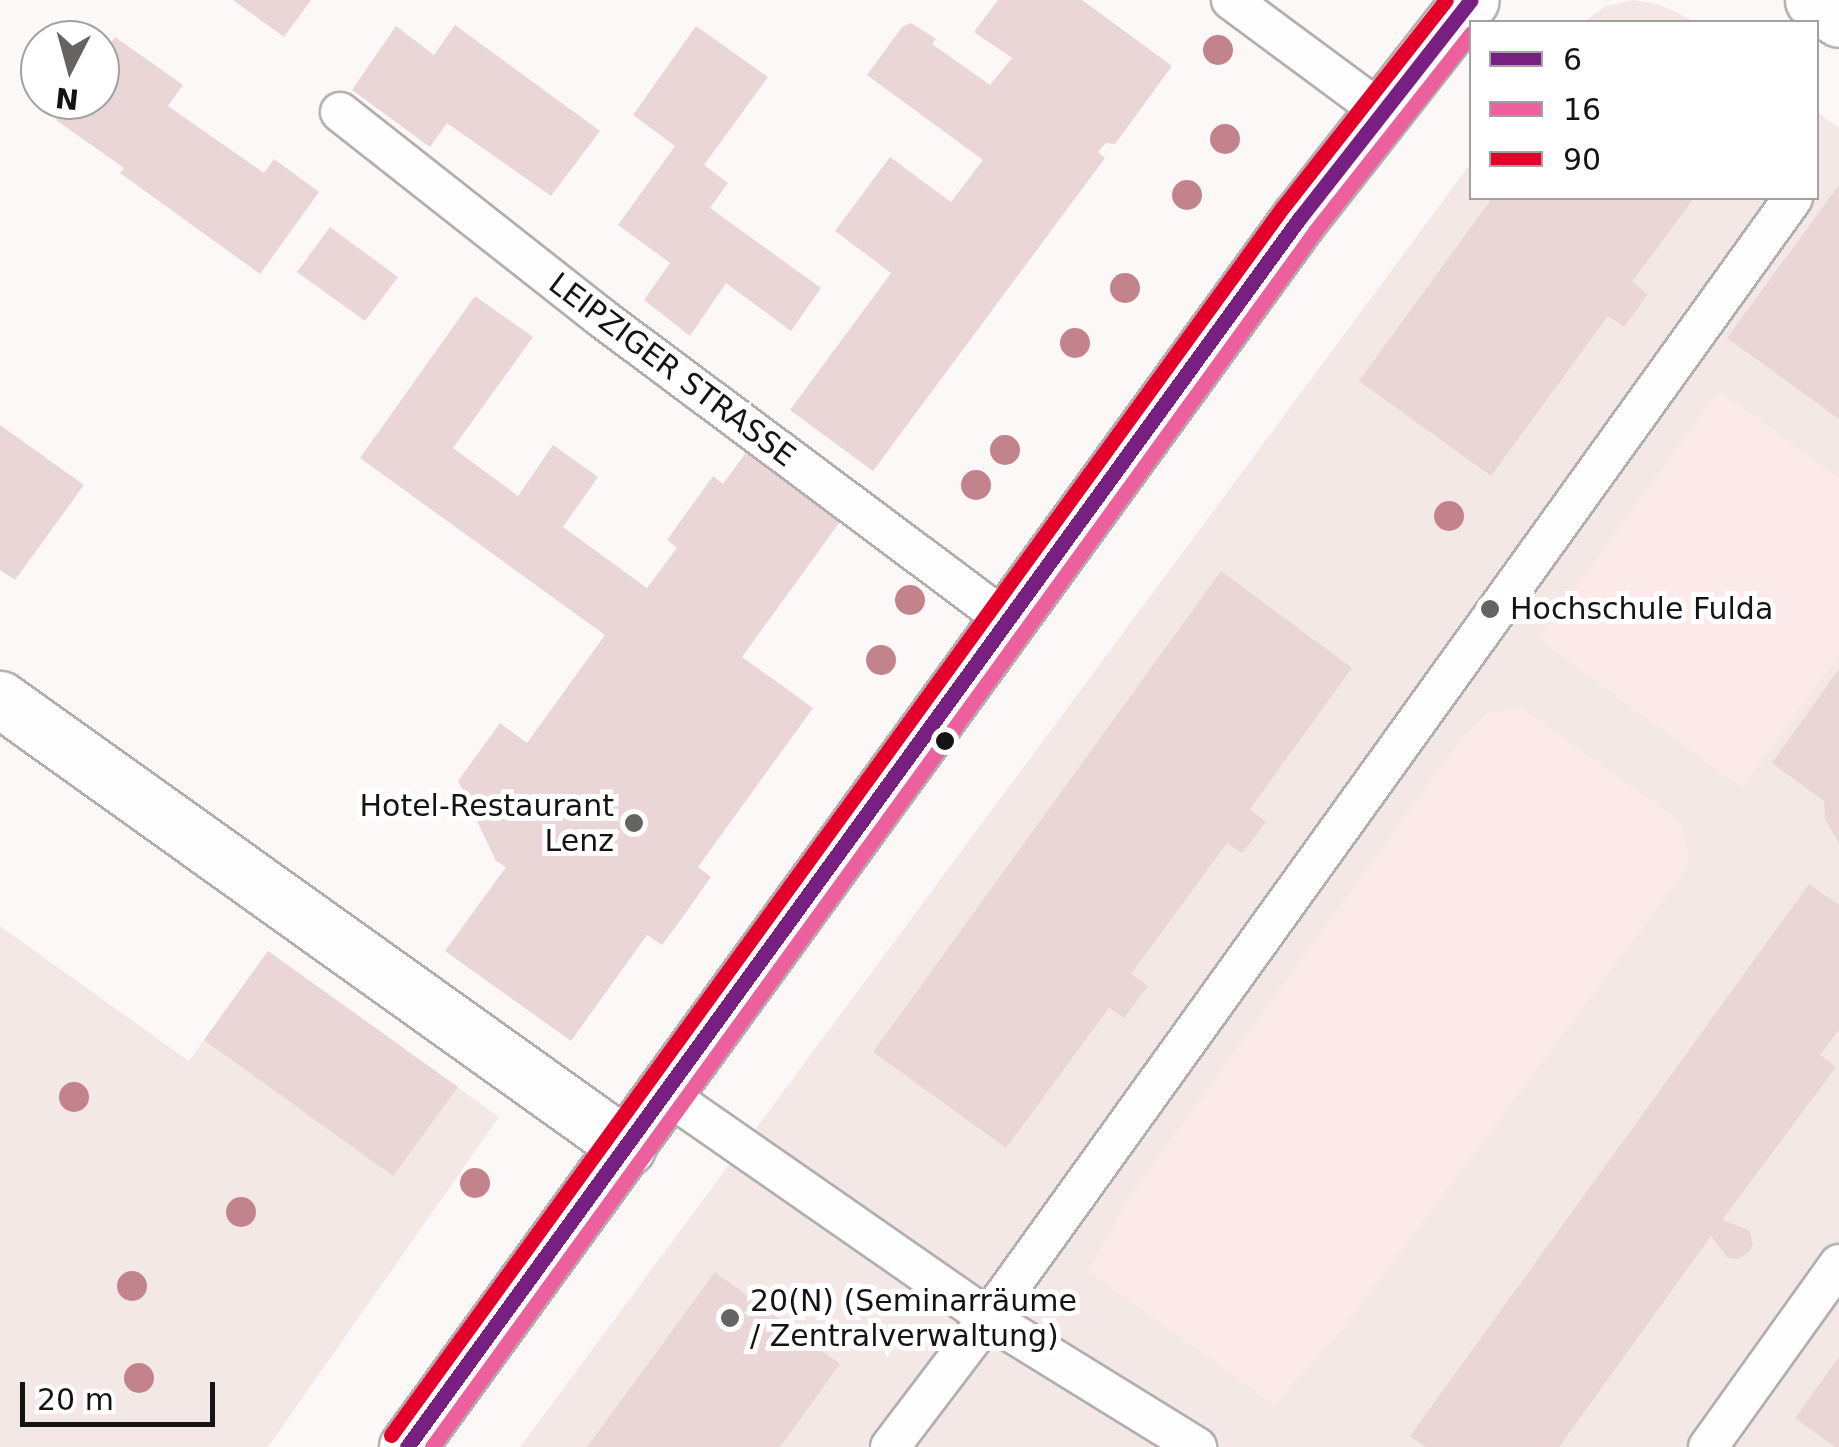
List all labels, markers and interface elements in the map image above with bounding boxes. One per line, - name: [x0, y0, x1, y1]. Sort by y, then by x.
- north arrow: [20, 20, 120, 120]
- legend: [1469, 20, 1819, 200]
- text: 6: [1563, 42, 1582, 77]
- text: N: [54, 81, 80, 116]
- text: 16: [1563, 92, 1601, 127]
- text: 90: [1563, 142, 1601, 177]
- street label: LEIPZIGER STRASSE: [542, 266, 802, 474]
- place label: Hochschule Fulda: [1510, 591, 1773, 627]
- marker: Hochschule Fulda: [1479, 598, 1501, 620]
- unlabelled marker: [935, 731, 955, 751]
- place label: Hotel-Restaurant Lenz: [359, 788, 614, 858]
- marker: Hotel-Restaurant Lenz: [623, 812, 645, 834]
- place label: 20(N) (Seminarräume / Zentralverwaltung): [750, 1283, 1077, 1354]
- marker: 20(N) (Seminarräume / Zentralverwaltung): [719, 1307, 741, 1329]
- scale bar: [25, 1362, 220, 1424]
- text: 20 m: [37, 1382, 114, 1417]

